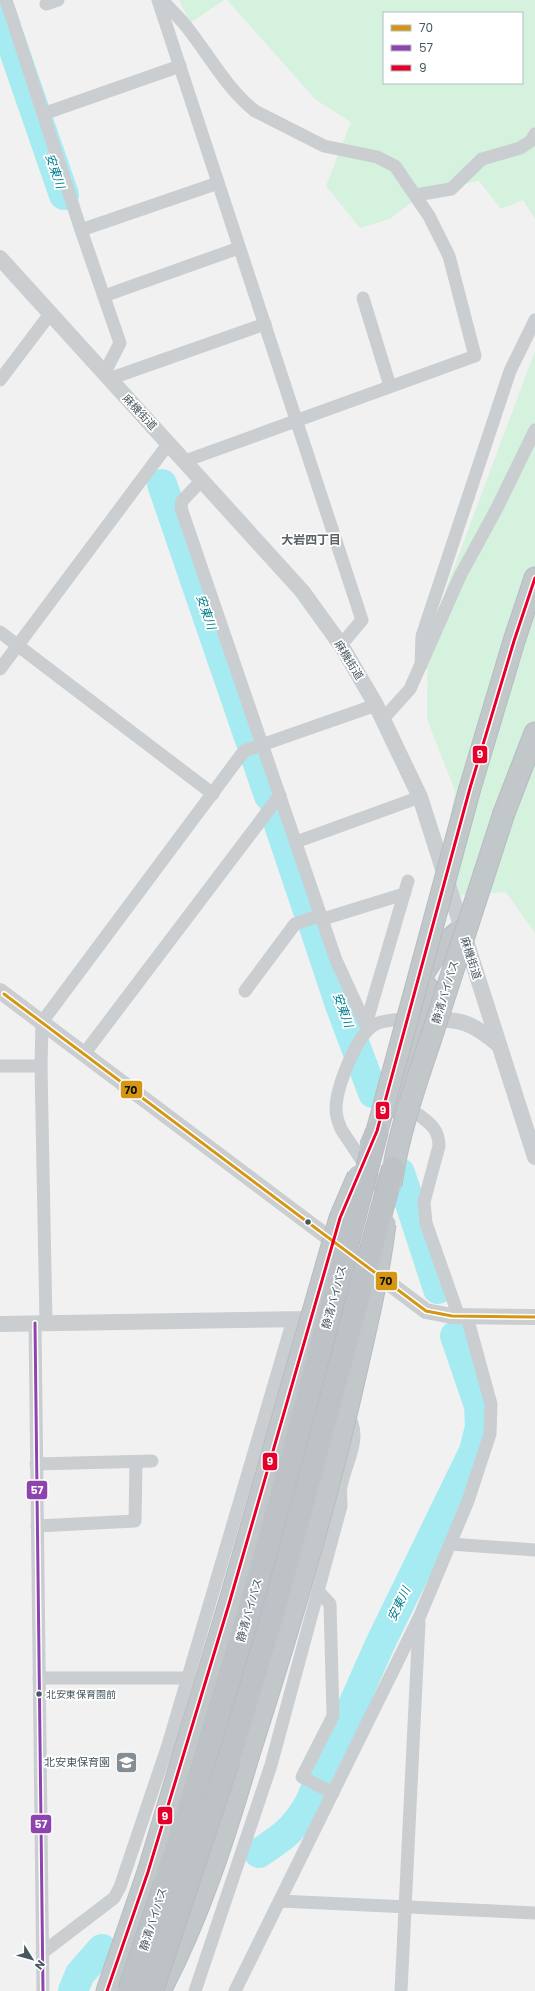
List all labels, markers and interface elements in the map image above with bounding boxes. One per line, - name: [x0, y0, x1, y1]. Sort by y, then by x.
- legend: [383, 12, 523, 84]
- text: 70: [419, 19, 433, 36]
- text: 57: [419, 39, 434, 56]
- text: 9: [419, 59, 427, 76]
- water label: 安東川: [42, 151, 70, 193]
- street label: 麻機街道: [119, 390, 161, 434]
- district label: 大岩四丁目: [281, 531, 341, 548]
- water label: 安東川: [193, 592, 221, 634]
- street label: 麻機街道: [331, 637, 367, 683]
- line badge: 9: [472, 745, 488, 764]
- text: 9: [477, 746, 484, 762]
- street label: 麻機街道: [457, 935, 485, 981]
- street label: 静清バイパス: [428, 958, 462, 1026]
- water label: 安東川: [329, 990, 358, 1032]
- line badge: 70: [120, 1080, 143, 1099]
- text: 70: [124, 1082, 138, 1098]
- line badge: 9: [375, 1101, 390, 1120]
- text: 9: [380, 1102, 387, 1118]
- unlabelled marker: [303, 1217, 313, 1227]
- street label: 静清バイパス: [318, 1263, 350, 1331]
- line badge: 70: [375, 1271, 398, 1291]
- text: 70: [379, 1273, 393, 1289]
- line badge: 9: [262, 1452, 278, 1471]
- text: 9: [267, 1453, 274, 1469]
- line badge: 57: [26, 1480, 48, 1500]
- text: 57: [30, 1482, 44, 1498]
- street label: 静清バイパス: [232, 1576, 266, 1644]
- water label: 安東川: [383, 1582, 415, 1624]
- place label: 北安東保育園前: [46, 1687, 116, 1702]
- marker: 北安東保育園前: [34, 1689, 44, 1699]
- school or university icon: 北安東保育園: [113, 1749, 139, 1775]
- place label: 北安東保育園: [44, 1754, 110, 1770]
- line badge: 9: [157, 1806, 173, 1825]
- text: 9: [162, 1808, 169, 1824]
- line badge: 57: [30, 1814, 52, 1834]
- text: 57: [34, 1816, 48, 1832]
- street label: 静清バイパス: [135, 1885, 171, 1953]
- north arrow: [12, 1939, 52, 1979]
- text: N: [31, 1957, 49, 1973]

